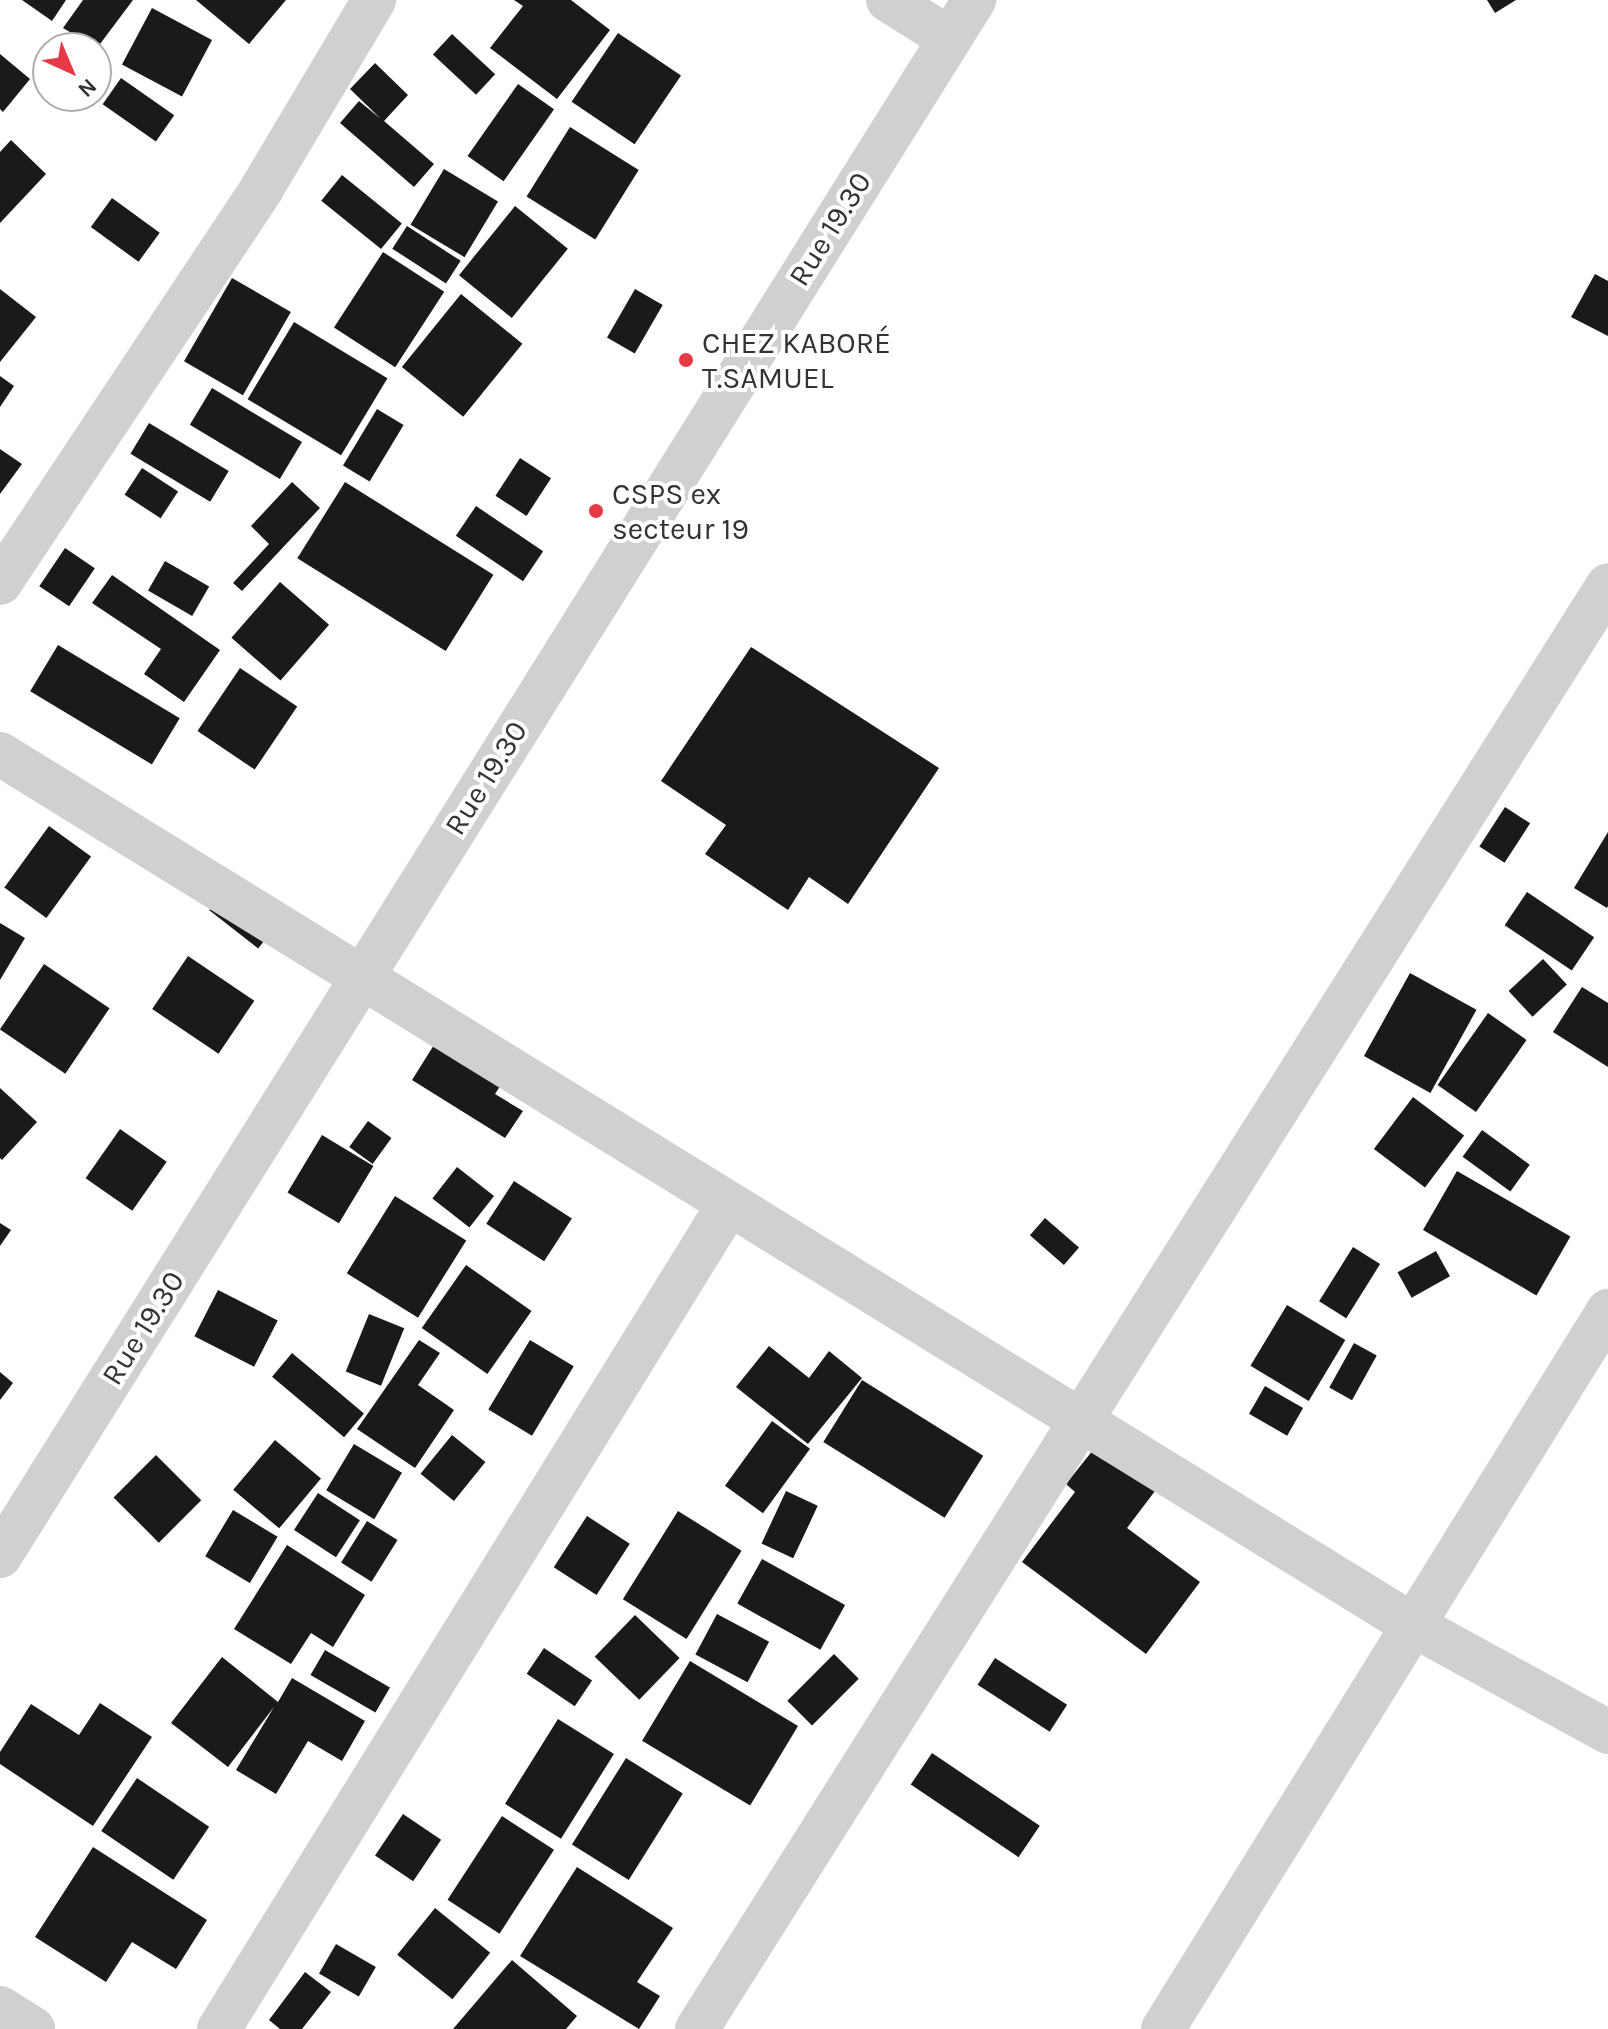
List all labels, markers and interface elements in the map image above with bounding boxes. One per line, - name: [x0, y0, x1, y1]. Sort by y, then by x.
- north arrow: [32, 32, 112, 112]
- text: N: [73, 73, 102, 103]
- street label: Rue 19.30: [781, 166, 879, 292]
- place label: CHEZ KABORÉ T.SAMUEL: [702, 325, 891, 396]
- marker: CHEZ KABORÉ T.SAMUEL: [677, 351, 695, 369]
- place label: CSPS ex secteur 19: [612, 476, 749, 546]
- marker: CSPS ex secteur 19: [587, 502, 605, 520]
- street label: Rue 19.30: [437, 715, 535, 841]
- street label: Rue 19.30: [94, 1265, 192, 1391]

